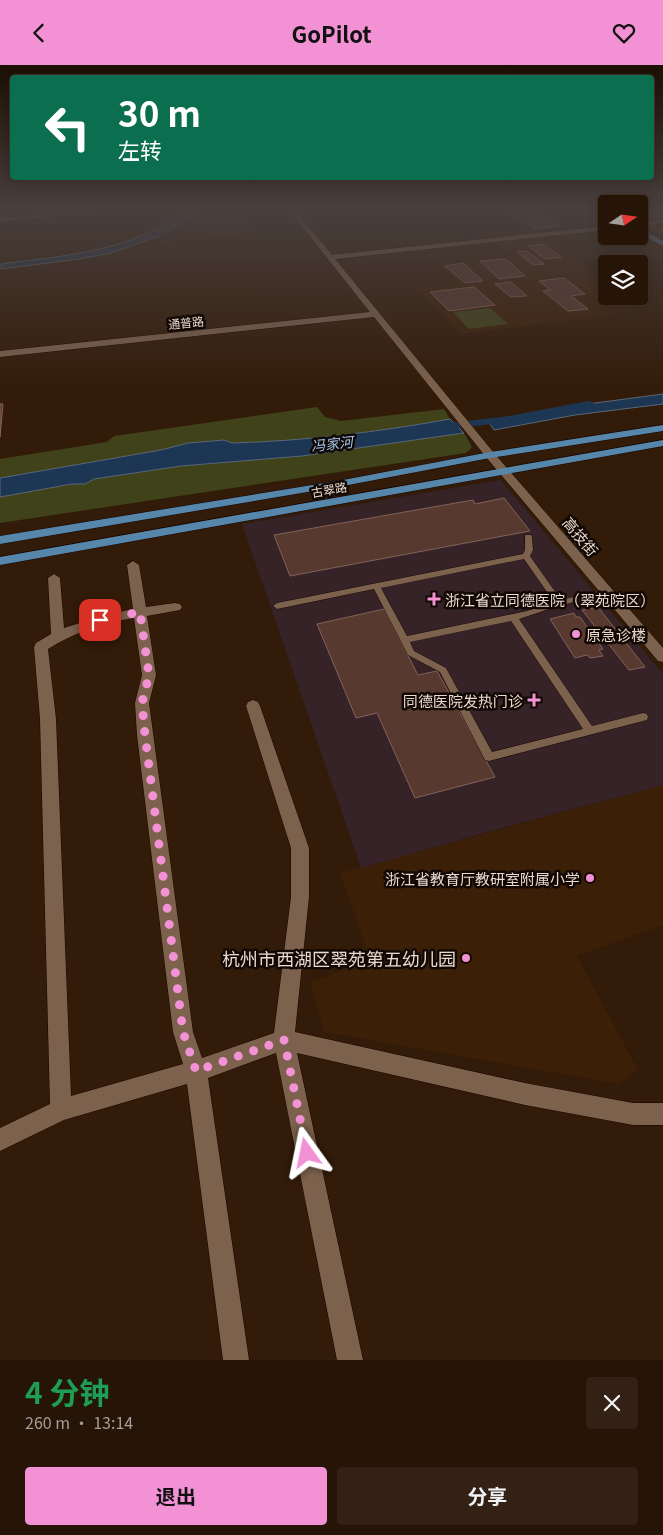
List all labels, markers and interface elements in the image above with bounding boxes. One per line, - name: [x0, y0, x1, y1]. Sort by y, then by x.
- text: GoPilot: [291, 17, 372, 49]
- icon: back: [25, 19, 53, 47]
- icon: heart: [610, 19, 638, 47]
- text: 30 m: [118, 86, 201, 137]
- icon: left: [35, 95, 100, 160]
- text: 左转: [118, 133, 162, 165]
- north arrow: [598, 195, 648, 245]
- map controls: [598, 195, 648, 305]
- button: layers: [598, 255, 648, 305]
- street label: 通普路: [167, 312, 205, 332]
- water label: 冯家河: [310, 431, 357, 455]
- street label: 古翠路: [310, 478, 348, 500]
- street label: 高技街: [558, 512, 604, 560]
- place label: 浙江省立同德医院（翠苑院区）: [445, 589, 655, 610]
- marker: 浙江省立同德医院（翠苑院区）: [427, 592, 441, 606]
- pin: [79, 599, 121, 641]
- icon: arrive: [86, 606, 114, 634]
- place label: 原急诊楼: [586, 624, 646, 645]
- marker: 原急诊楼: [570, 628, 582, 640]
- place label: 同德医院发热门诊: [403, 690, 523, 711]
- marker: 同德医院发热门诊: [527, 693, 541, 707]
- place label: 浙江省教育厅教研室附属小学: [385, 868, 580, 889]
- marker: 浙江省教育厅教研室附属小学: [584, 872, 596, 884]
- place label: 杭州市西湖区翠苑第五幼儿园: [222, 945, 456, 971]
- marker: 杭州市西湖区翠苑第五幼儿园: [460, 952, 472, 964]
- position arrow: [280, 1126, 332, 1178]
- text: 4 分钟: [25, 1369, 110, 1413]
- button: close: [586, 1377, 638, 1429]
- text: 260 m · 13:14: [25, 1410, 133, 1434]
- button: 退出: [25, 1467, 327, 1525]
- button: 分享: [337, 1467, 638, 1525]

